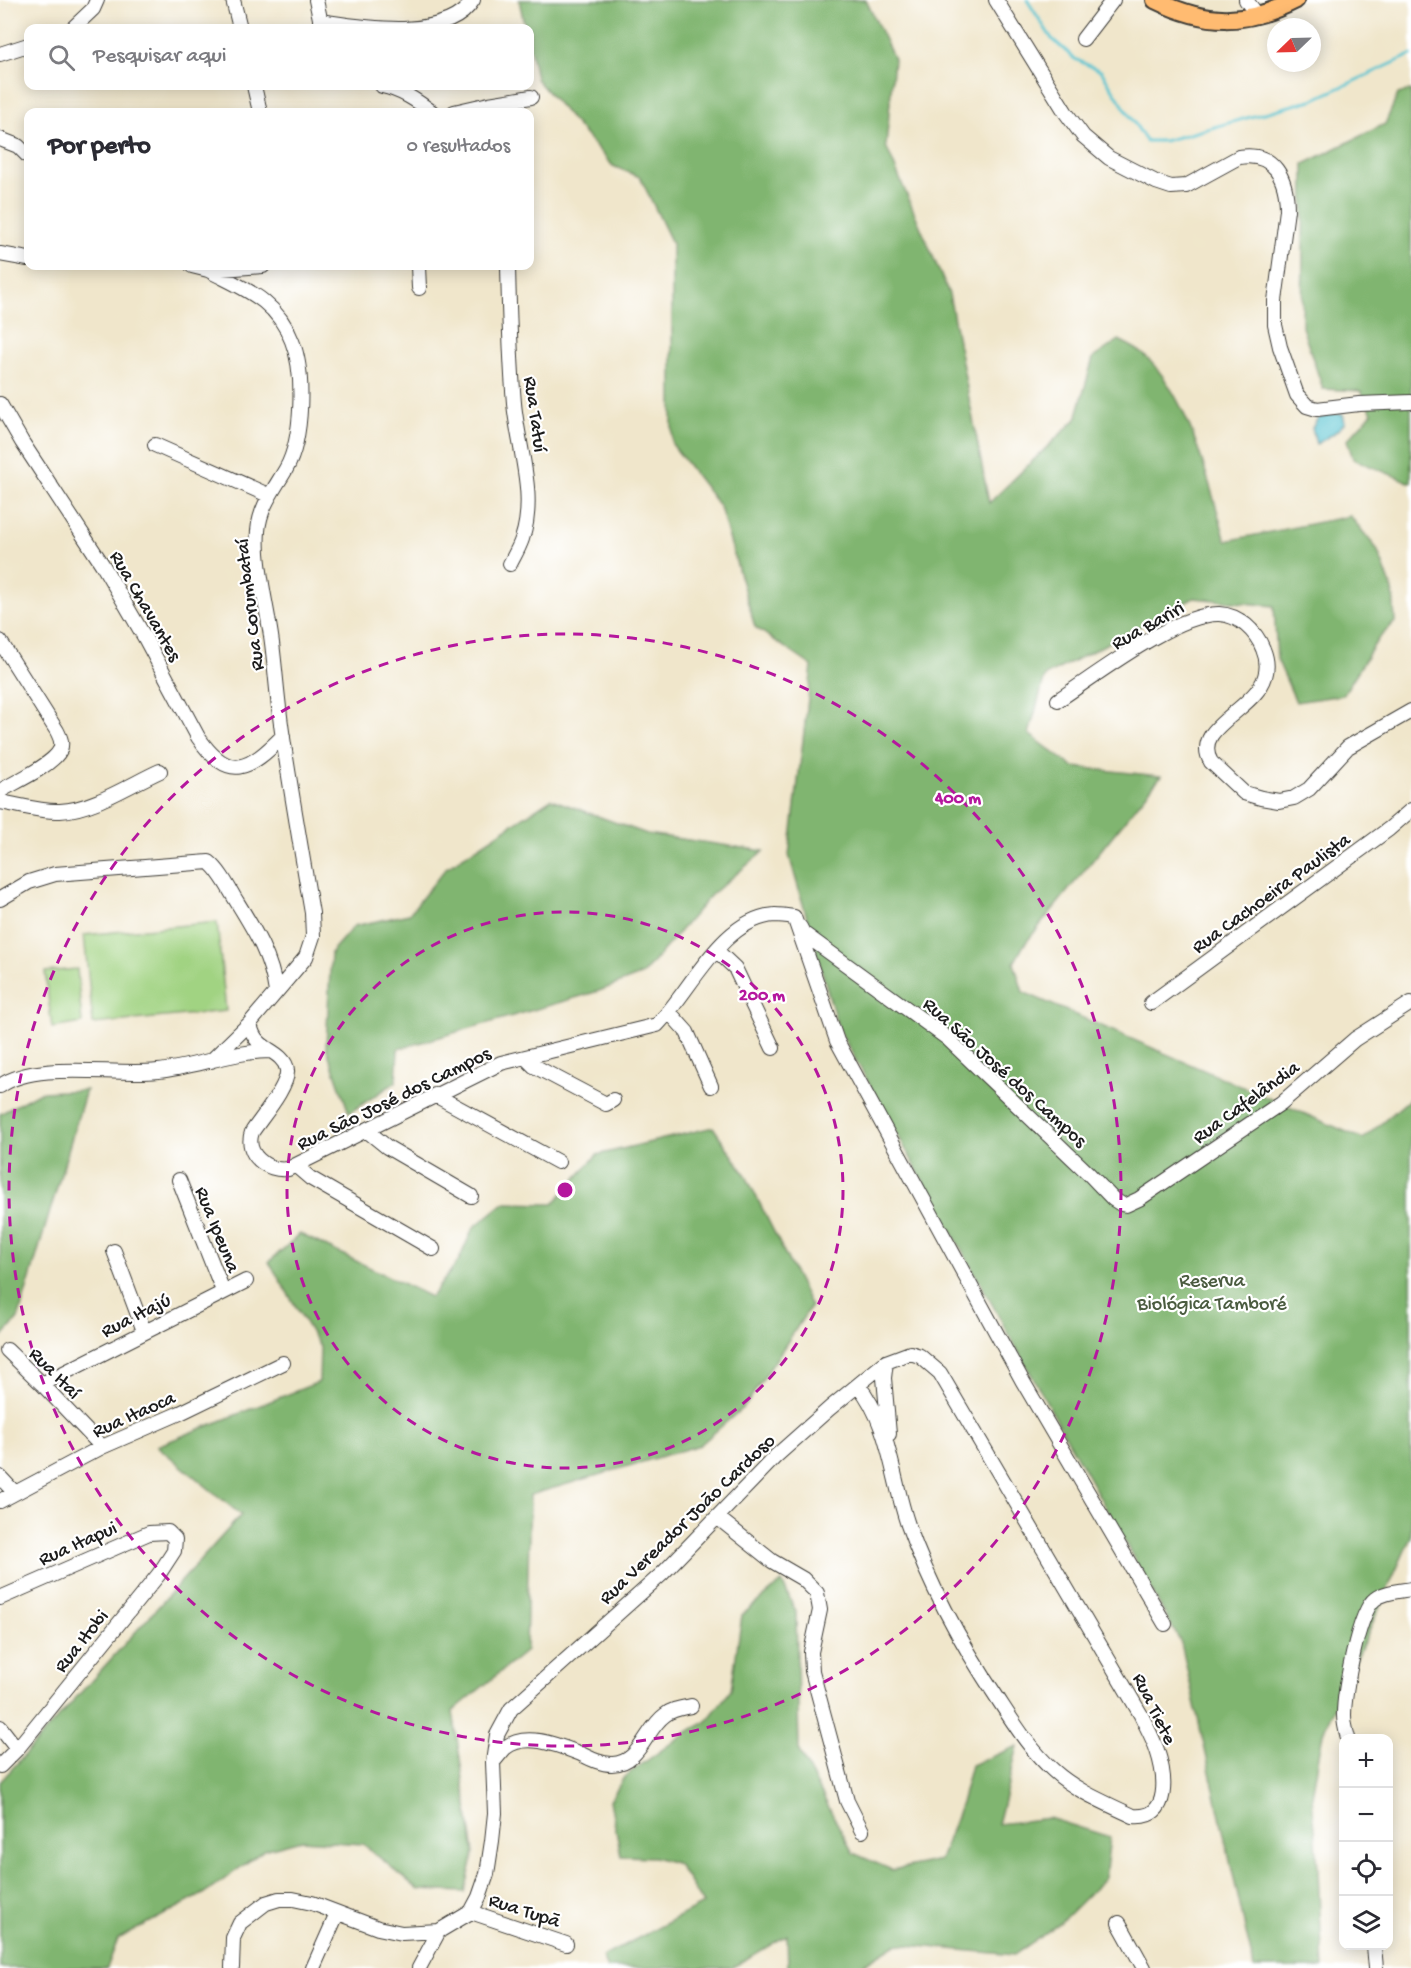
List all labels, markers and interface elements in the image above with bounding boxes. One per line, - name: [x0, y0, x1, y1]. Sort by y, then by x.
- north arrow: [1267, 18, 1321, 72]
- search box: [24, 24, 534, 90]
- icon: search: [45, 41, 78, 74]
- text: Pesquisar aqui: [93, 44, 227, 70]
- text: Por perto: [48, 132, 151, 163]
- text: 0 resultados: [407, 136, 510, 159]
- street label: Rua Tatuí: [517, 375, 550, 455]
- street label: Rua Corumbataí: [232, 537, 271, 672]
- street label: Rua Chavantes: [103, 547, 185, 667]
- street label: Rua Bariri: [1108, 598, 1189, 656]
- text: 400 m: [934, 789, 981, 810]
- street label: Rua Cachoeira Paulista: [1188, 829, 1356, 960]
- text: 200 m: [739, 986, 785, 1007]
- street label: Rua São José dos Campos: [917, 994, 1091, 1154]
- street label: Rua São José dos Campos: [294, 1043, 496, 1157]
- street label: Rua Cafelândia: [1189, 1057, 1306, 1150]
- centre of rings: [555, 1180, 575, 1200]
- street label: Rua Ipeuna: [188, 1184, 244, 1277]
- park label: Reserva Biológica Tamboré: [1136, 1271, 1287, 1317]
- street label: Rua Itajú: [98, 1290, 176, 1344]
- street label: Rua Itaí: [23, 1344, 85, 1406]
- street label: Rua Itaoca: [90, 1387, 180, 1445]
- street label: Rua Vereador João Cardoso: [596, 1430, 781, 1611]
- street label: Rua Itapui: [36, 1518, 121, 1573]
- street label: Rua Itobi: [51, 1606, 115, 1678]
- street label: Rua Tiete: [1126, 1670, 1180, 1750]
- map controls: [1339, 1734, 1393, 1950]
- button: +: [1339, 1734, 1393, 1788]
- button: −: [1339, 1788, 1393, 1842]
- button: locate: [1339, 1842, 1393, 1896]
- street label: Rua Tupã: [485, 1890, 563, 1935]
- button: layers: [1339, 1896, 1393, 1950]

